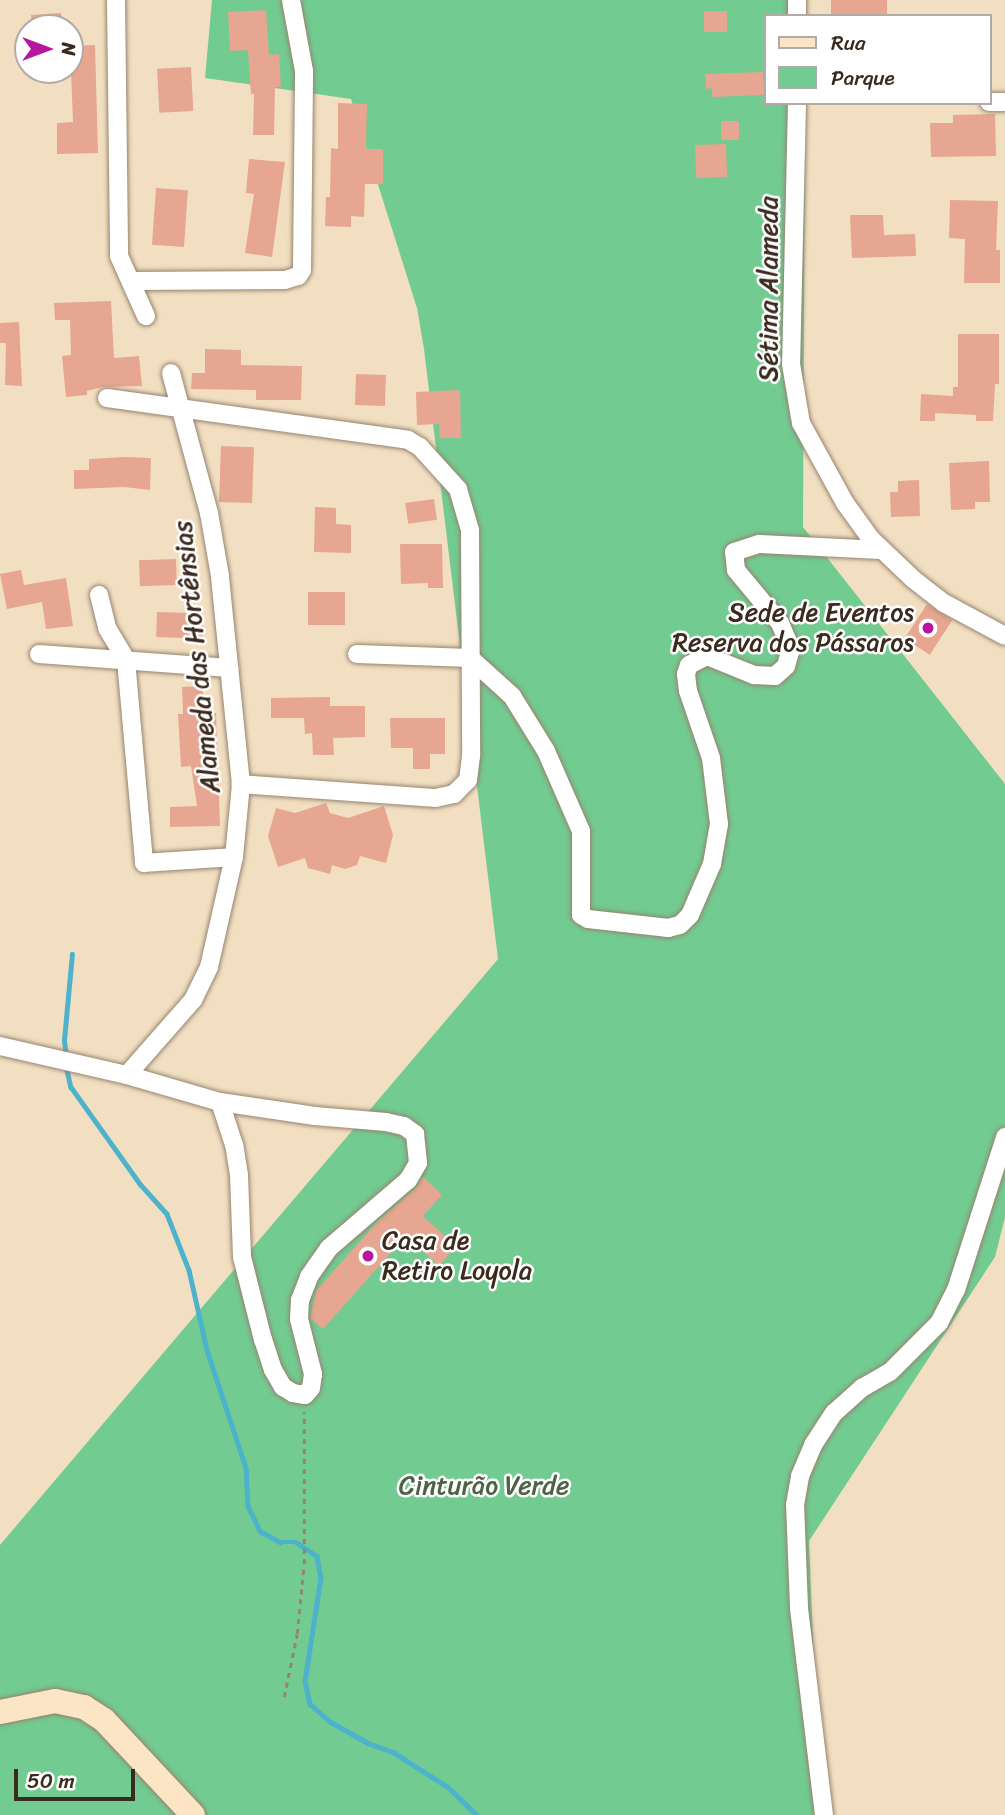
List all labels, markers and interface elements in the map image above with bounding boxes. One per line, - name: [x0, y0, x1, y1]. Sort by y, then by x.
- north arrow: [14, 14, 84, 84]
- legend: [764, 14, 991, 105]
- text: Rua: [831, 24, 866, 62]
- text: N: [52, 42, 85, 56]
- text: Parque: [831, 59, 895, 97]
- street label: Sétima Alameda: [753, 196, 785, 382]
- street label: Alameda das Hortênsias: [167, 519, 227, 795]
- place label: Sede de Eventos Reserva dos Pássaros: [670, 597, 914, 658]
- marker: Sede de Eventos Reserva dos Pássaros: [920, 620, 936, 636]
- place label: Casa de Retiro Loyola: [382, 1225, 532, 1286]
- marker: Casa de Retiro Loyola: [360, 1248, 376, 1264]
- park label: Cinturão Verde: [399, 1470, 569, 1502]
- scale bar: [18, 1756, 138, 1800]
- text: 50 m: [27, 1762, 75, 1800]

